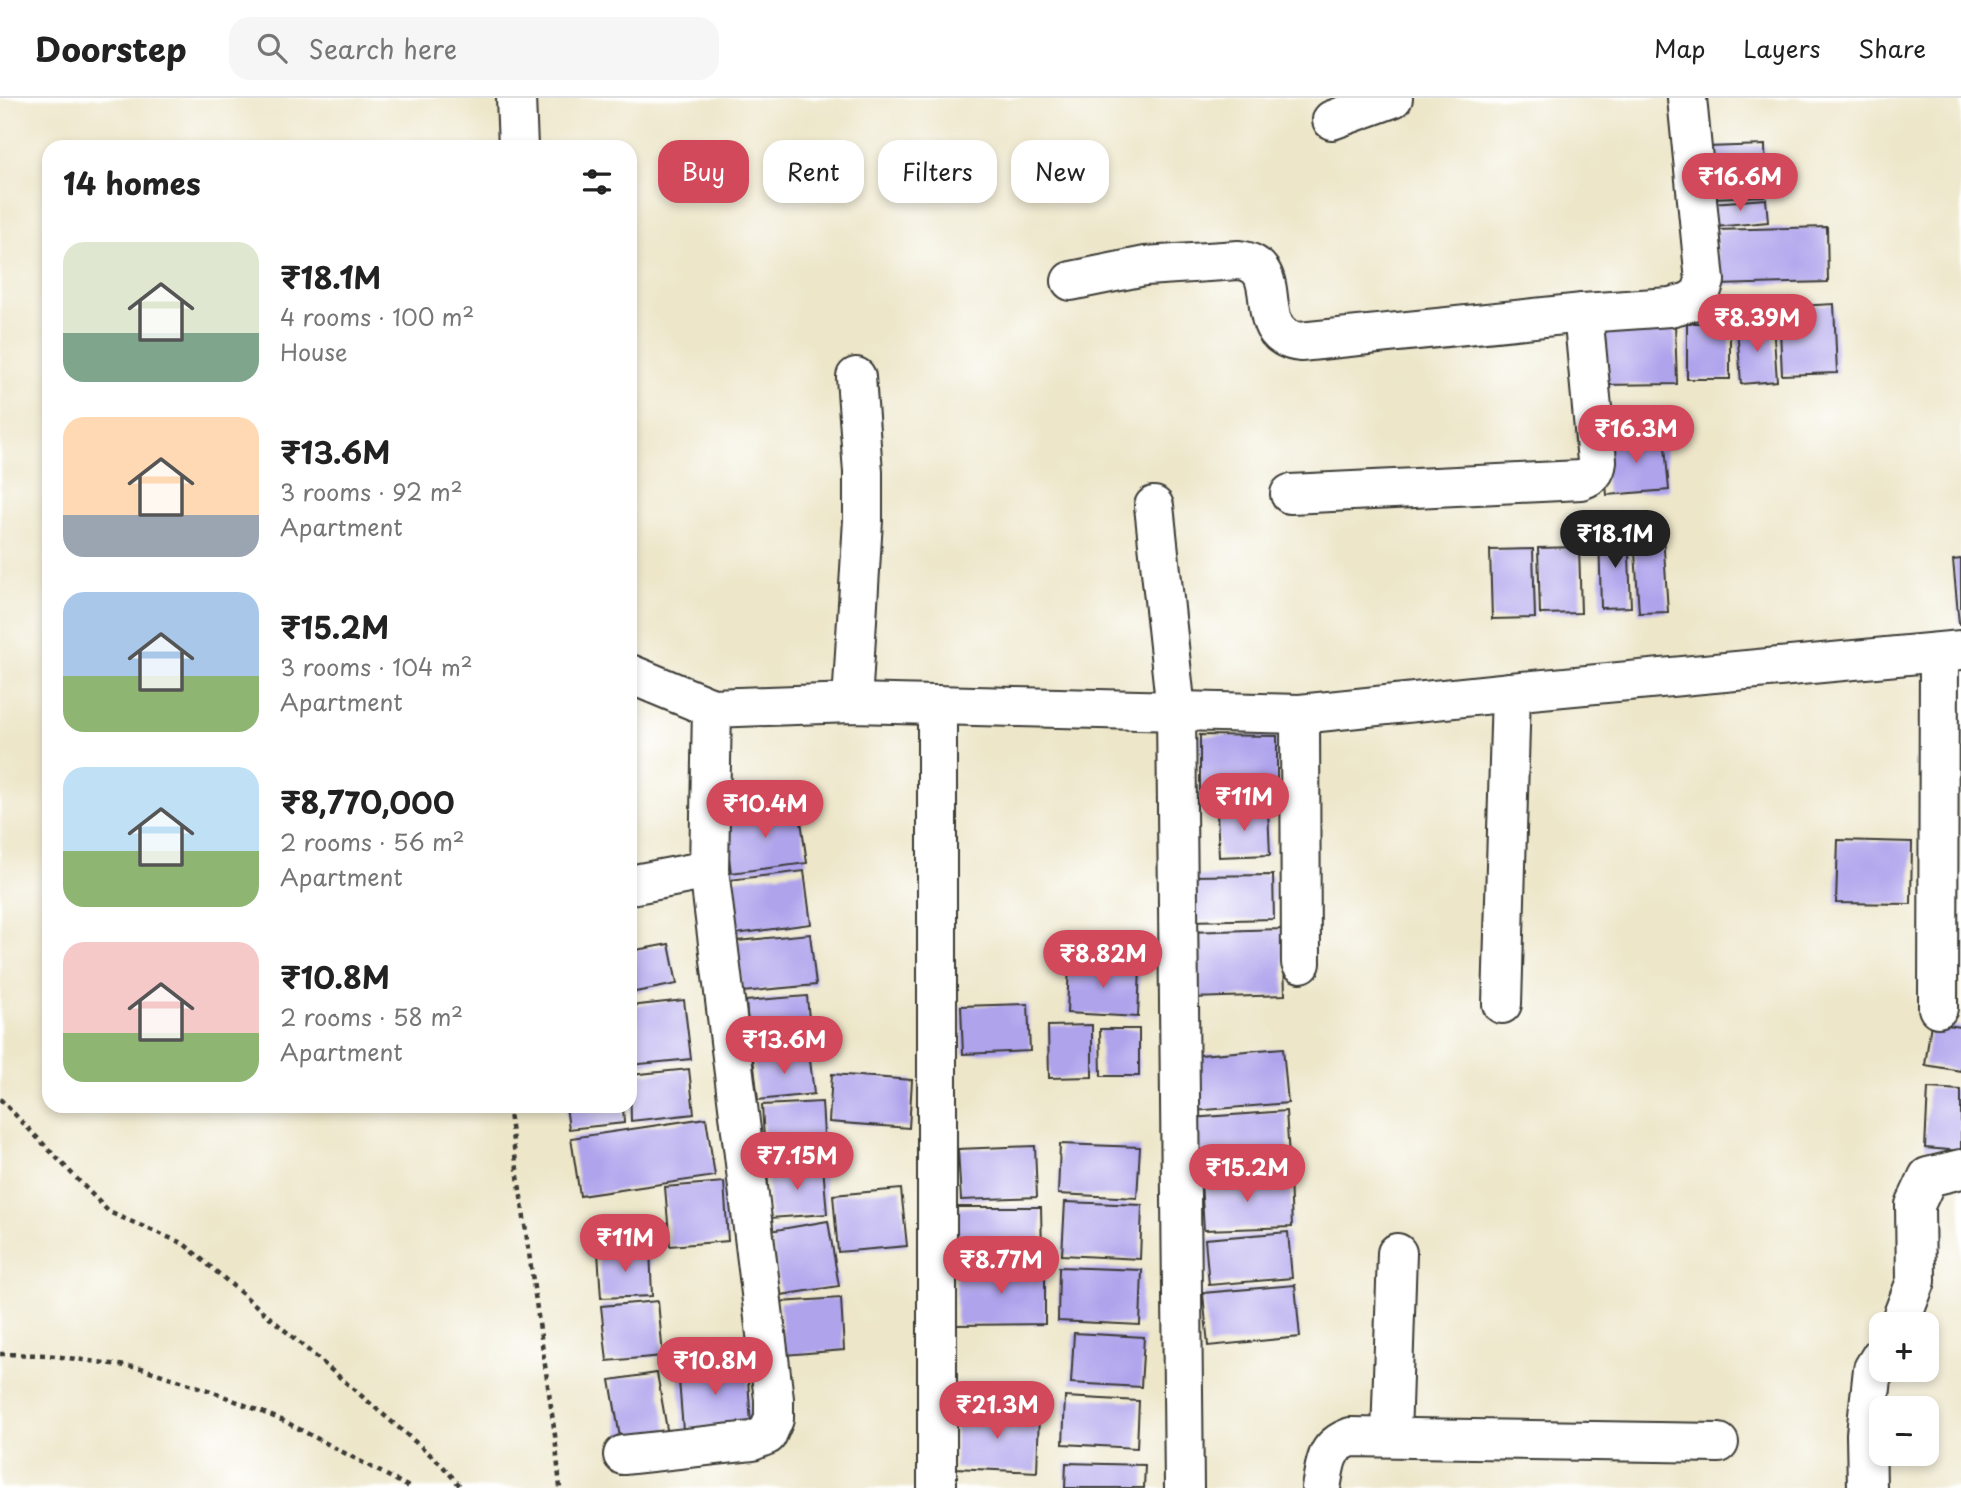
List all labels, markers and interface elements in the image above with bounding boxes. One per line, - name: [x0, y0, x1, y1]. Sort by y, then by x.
- search box: [229, 17, 719, 80]
- text: Doorstep: [35, 23, 187, 73]
- icon: search: [253, 29, 291, 67]
- text: Search here: [309, 29, 457, 68]
- text: Map: [1654, 30, 1705, 66]
- text: Layers: [1743, 30, 1820, 66]
- text: Share: [1858, 30, 1926, 66]
- chip: Buy: [658, 140, 749, 203]
- chip: Rent: [763, 140, 864, 203]
- chip: Filters: [878, 140, 997, 203]
- chip: New: [1011, 140, 1109, 203]
- pin: ₹16.6M: [1683, 153, 1797, 213]
- text: ₹16.6M: [1698, 158, 1782, 193]
- text: 14 homes: [63, 160, 201, 205]
- icon: filters: [578, 163, 616, 201]
- text: ₹18.1M: [280, 254, 381, 299]
- icon: home: [119, 270, 203, 354]
- pin: ₹8.39M: [1700, 294, 1814, 354]
- text: 4 rooms · 100 m²: [280, 299, 474, 334]
- text: ₹8.39M: [1714, 299, 1800, 334]
- text: House: [280, 334, 347, 369]
- pin: ₹16.3M: [1579, 406, 1693, 465]
- text: ₹16.3M: [1594, 410, 1678, 445]
- text: ₹13.6M: [280, 429, 390, 474]
- icon: home: [119, 445, 203, 529]
- text: 3 rooms · 92 m²: [280, 474, 463, 509]
- text: Apartment: [280, 509, 403, 544]
- pin: ₹18.1M: [1558, 510, 1672, 570]
- text: ₹18.1M: [1576, 515, 1654, 550]
- text: ₹15.2M: [280, 604, 389, 649]
- icon: home: [119, 620, 203, 704]
- text: 3 rooms · 104 m²: [280, 649, 473, 684]
- text: Apartment: [280, 684, 403, 719]
- pin: ₹11M: [1203, 774, 1285, 833]
- text: ₹11M: [1215, 778, 1273, 813]
- text: ₹8,770,000: [280, 779, 455, 824]
- pin: ₹10.4M: [708, 780, 822, 840]
- text: ₹10.4M: [722, 785, 808, 820]
- icon: home: [119, 795, 203, 879]
- text: 2 rooms · 56 m²: [280, 824, 465, 859]
- text: Apartment: [280, 859, 403, 894]
- pin: ₹8.82M: [1046, 930, 1160, 990]
- text: ₹8.82M: [1059, 935, 1147, 970]
- text: ₹10.8M: [280, 954, 390, 999]
- icon: home: [119, 970, 203, 1054]
- text: 2 rooms · 58 m²: [280, 999, 463, 1034]
- pin: ₹13.6M: [727, 1016, 841, 1076]
- text: ₹13.6M: [742, 1021, 826, 1056]
- text: Apartment: [280, 1034, 403, 1069]
- pin: ₹7.15M: [740, 1132, 854, 1192]
- text: ₹7.15M: [757, 1137, 837, 1172]
- pin: ₹15.2M: [1190, 1144, 1304, 1204]
- text: ₹15.2M: [1205, 1149, 1289, 1184]
- pin: ₹11M: [584, 1214, 666, 1274]
- text: ₹11M: [596, 1219, 654, 1254]
- pin: ₹8.77M: [944, 1236, 1058, 1296]
- text: ₹8.77M: [959, 1241, 1043, 1276]
- map controls: [1869, 1312, 1939, 1466]
- button: +: [1869, 1312, 1939, 1382]
- pin: ₹10.8M: [658, 1338, 772, 1397]
- text: ₹10.8M: [673, 1342, 757, 1377]
- pin: ₹21.3M: [940, 1382, 1054, 1441]
- text: ₹21.3M: [955, 1386, 1039, 1421]
- button: −: [1869, 1396, 1939, 1466]

